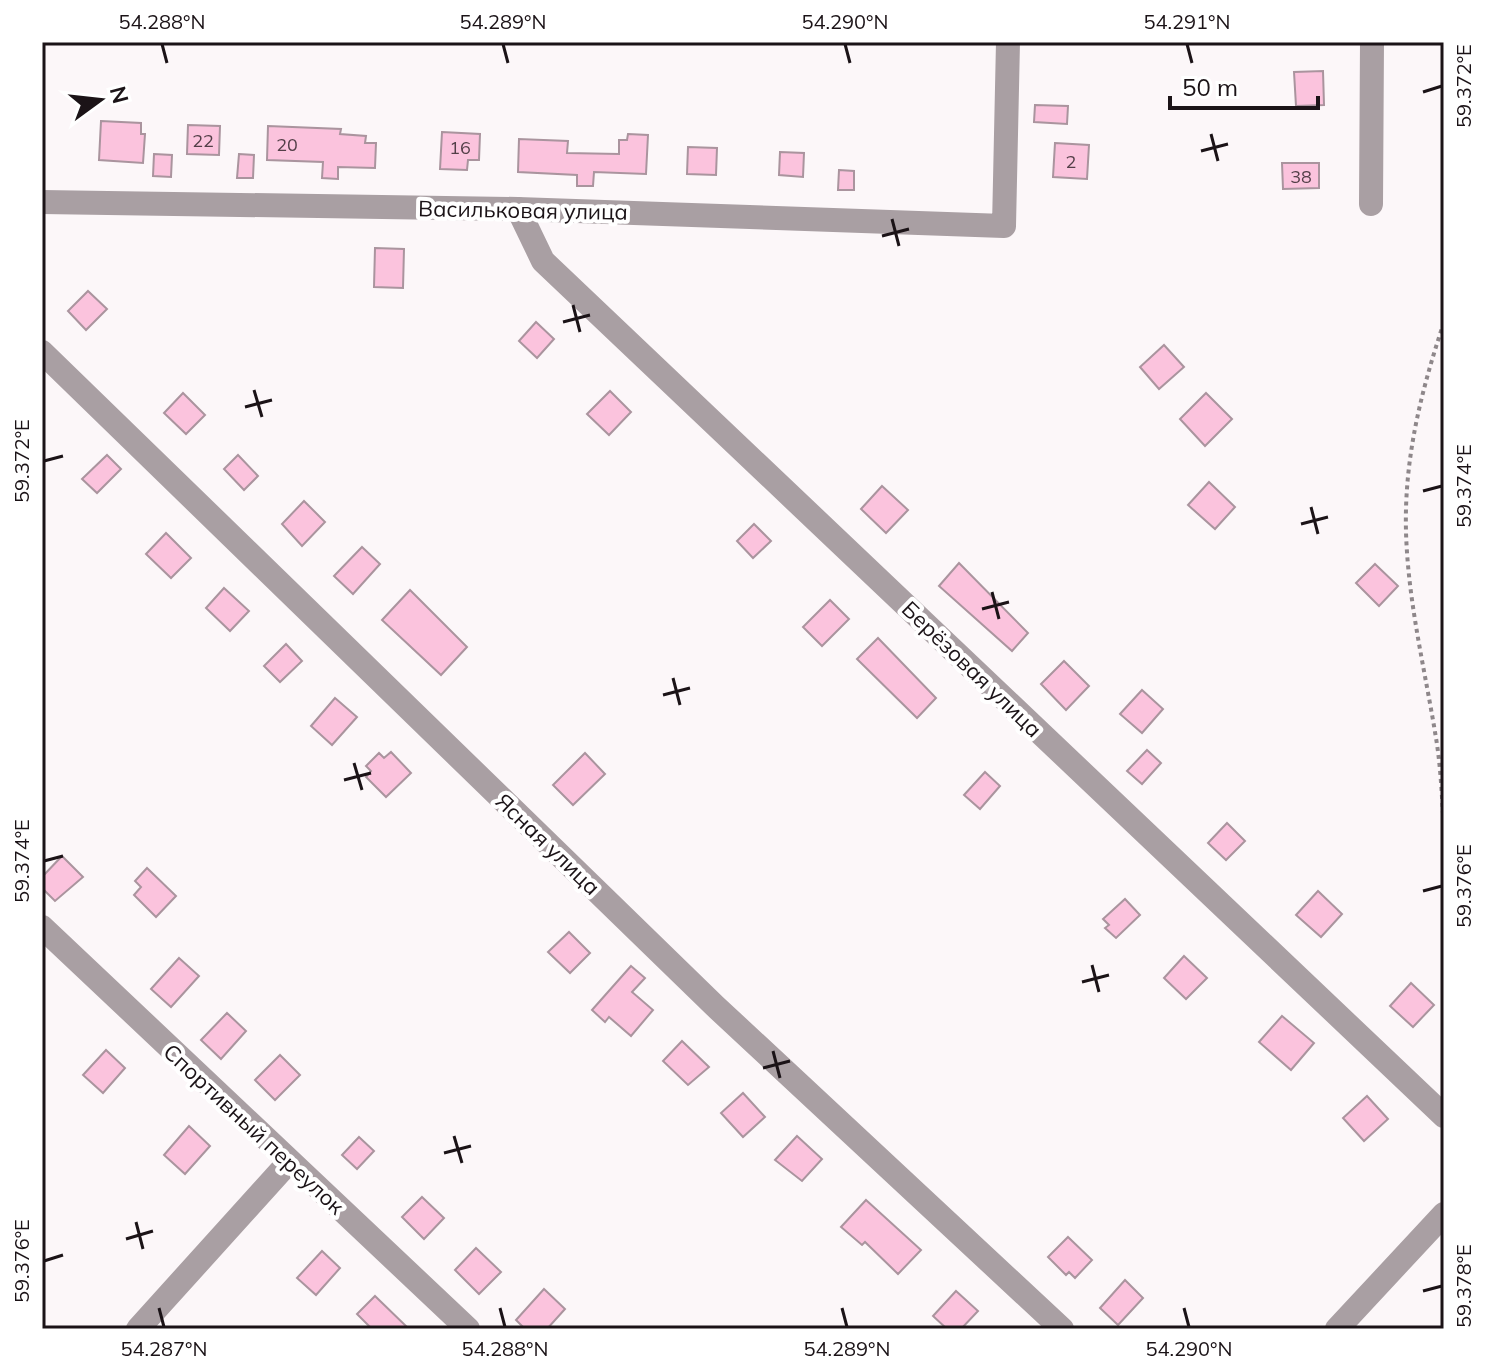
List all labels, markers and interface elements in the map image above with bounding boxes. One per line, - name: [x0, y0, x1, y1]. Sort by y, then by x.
- text: 54.288°N: [119, 9, 205, 34]
- text: 54.289°N: [460, 9, 546, 34]
- text: 54.290°N: [802, 9, 888, 34]
- text: 54.291°N: [1144, 9, 1230, 34]
- text: 59.372°E: [1451, 44, 1476, 128]
- north arrow: [60, 60, 140, 140]
- scale bar: [1170, 60, 1318, 110]
- text: 50 m: [1182, 72, 1238, 102]
- text: N: [104, 83, 135, 106]
- house number: 22: [192, 129, 214, 152]
- house number: 20: [276, 133, 298, 156]
- house number: 16: [449, 136, 471, 159]
- house number: 2: [1066, 150, 1076, 173]
- house number: 38: [1290, 165, 1312, 188]
- street label: Васильковая улица: [418, 194, 628, 226]
- text: 59.372°E: [9, 419, 34, 503]
- text: 59.374°E: [1451, 444, 1476, 528]
- street label: Берёзовая улица: [896, 595, 1048, 743]
- street label: Ясная улица: [490, 787, 606, 901]
- text: 59.374°E: [9, 819, 34, 903]
- text: 59.376°E: [1451, 844, 1476, 928]
- street label: Спортивный переулок: [158, 1038, 351, 1220]
- text: 59.376°E: [9, 1219, 34, 1303]
- text: 59.378°E: [1451, 1244, 1476, 1328]
- text: 54.287°N: [121, 1336, 207, 1361]
- text: 54.288°N: [462, 1336, 548, 1361]
- text: 54.289°N: [804, 1336, 890, 1361]
- text: 54.290°N: [1146, 1336, 1232, 1361]

